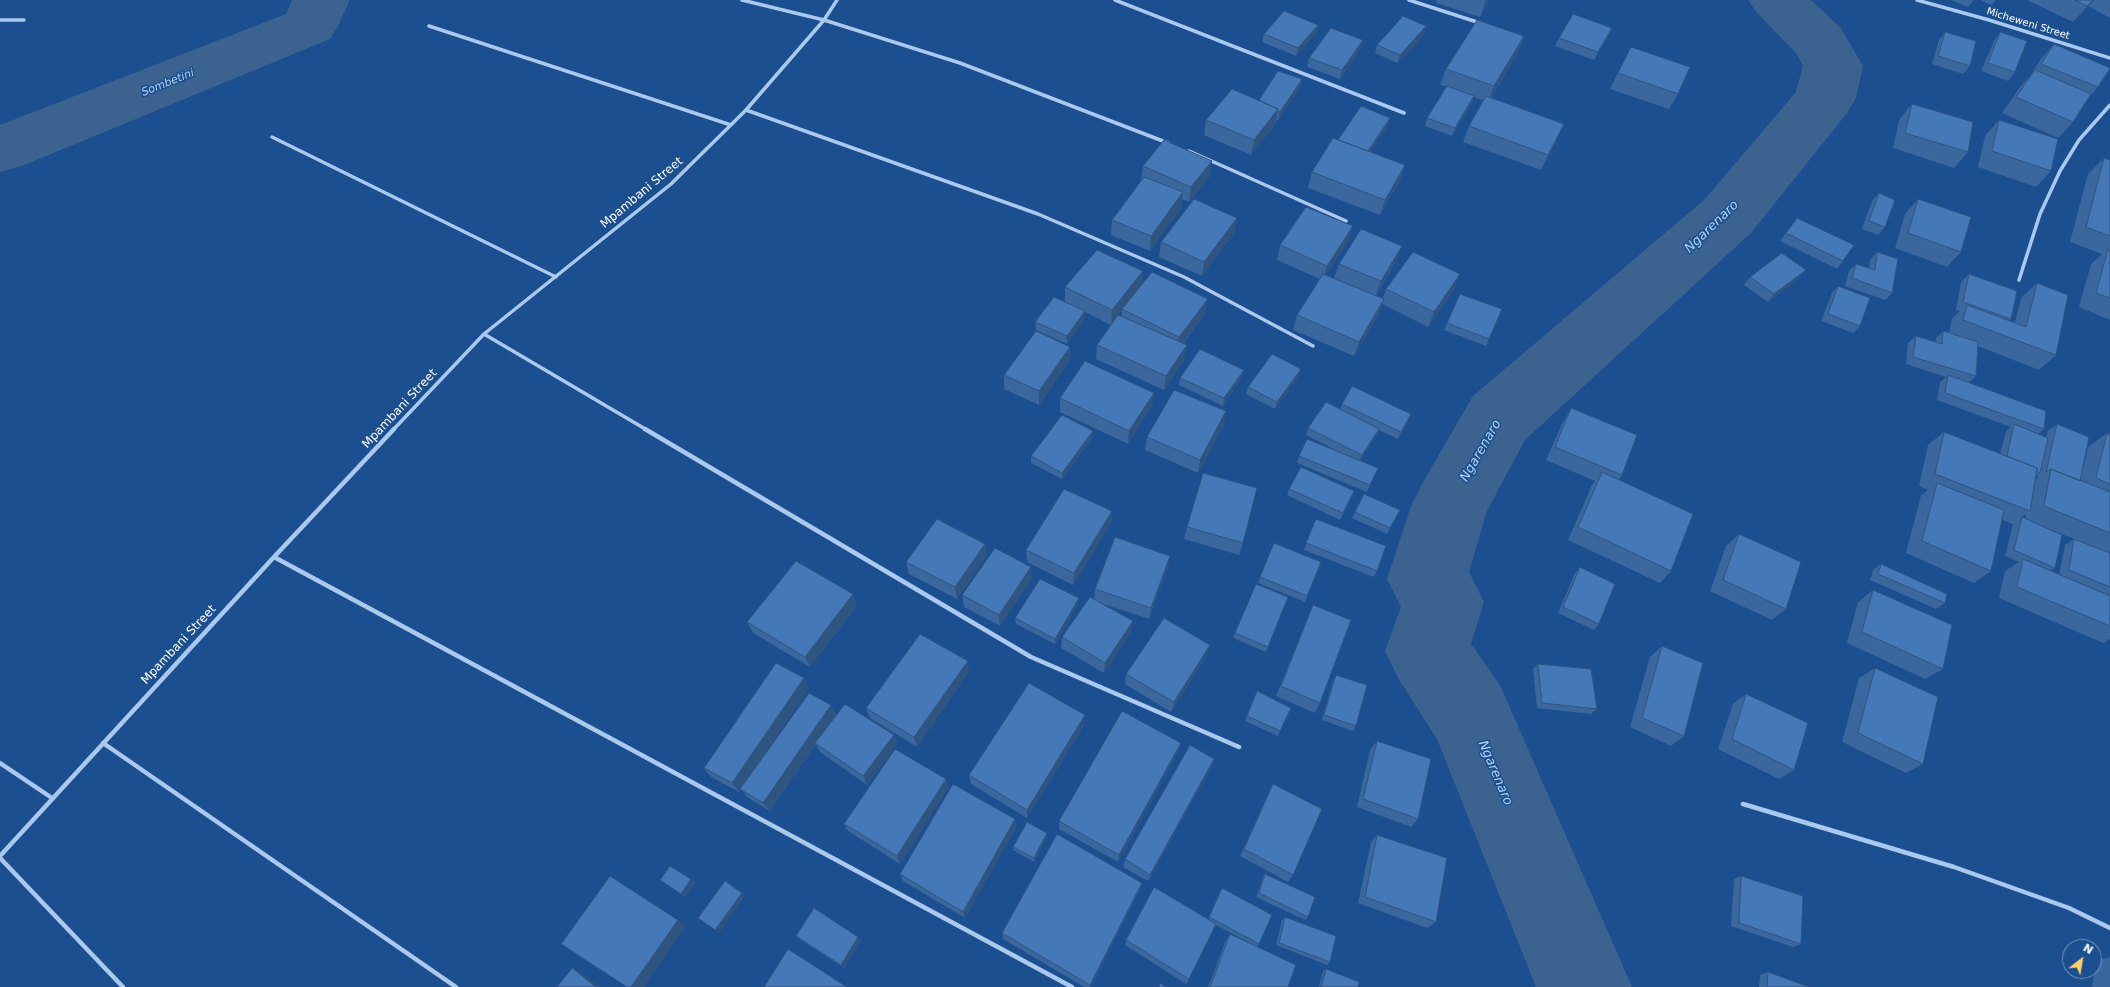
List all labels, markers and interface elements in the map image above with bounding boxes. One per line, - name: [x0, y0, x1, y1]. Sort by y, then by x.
- street label: Micheweni Street: [1985, 6, 2071, 42]
- water label: Sombetini: [140, 66, 196, 100]
- street label: Mpambani Street: [598, 154, 686, 232]
- water label: Ngarenaro: [1682, 197, 1742, 257]
- street label: Mpambani Street: [360, 366, 440, 452]
- water label: Ngarenaro: [1457, 417, 1505, 485]
- street label: Mpambani Street: [139, 602, 219, 688]
- water label: Ngarenaro: [1474, 738, 1516, 808]
- north arrow: [2062, 939, 2102, 979]
- text: N: [2081, 941, 2095, 957]

